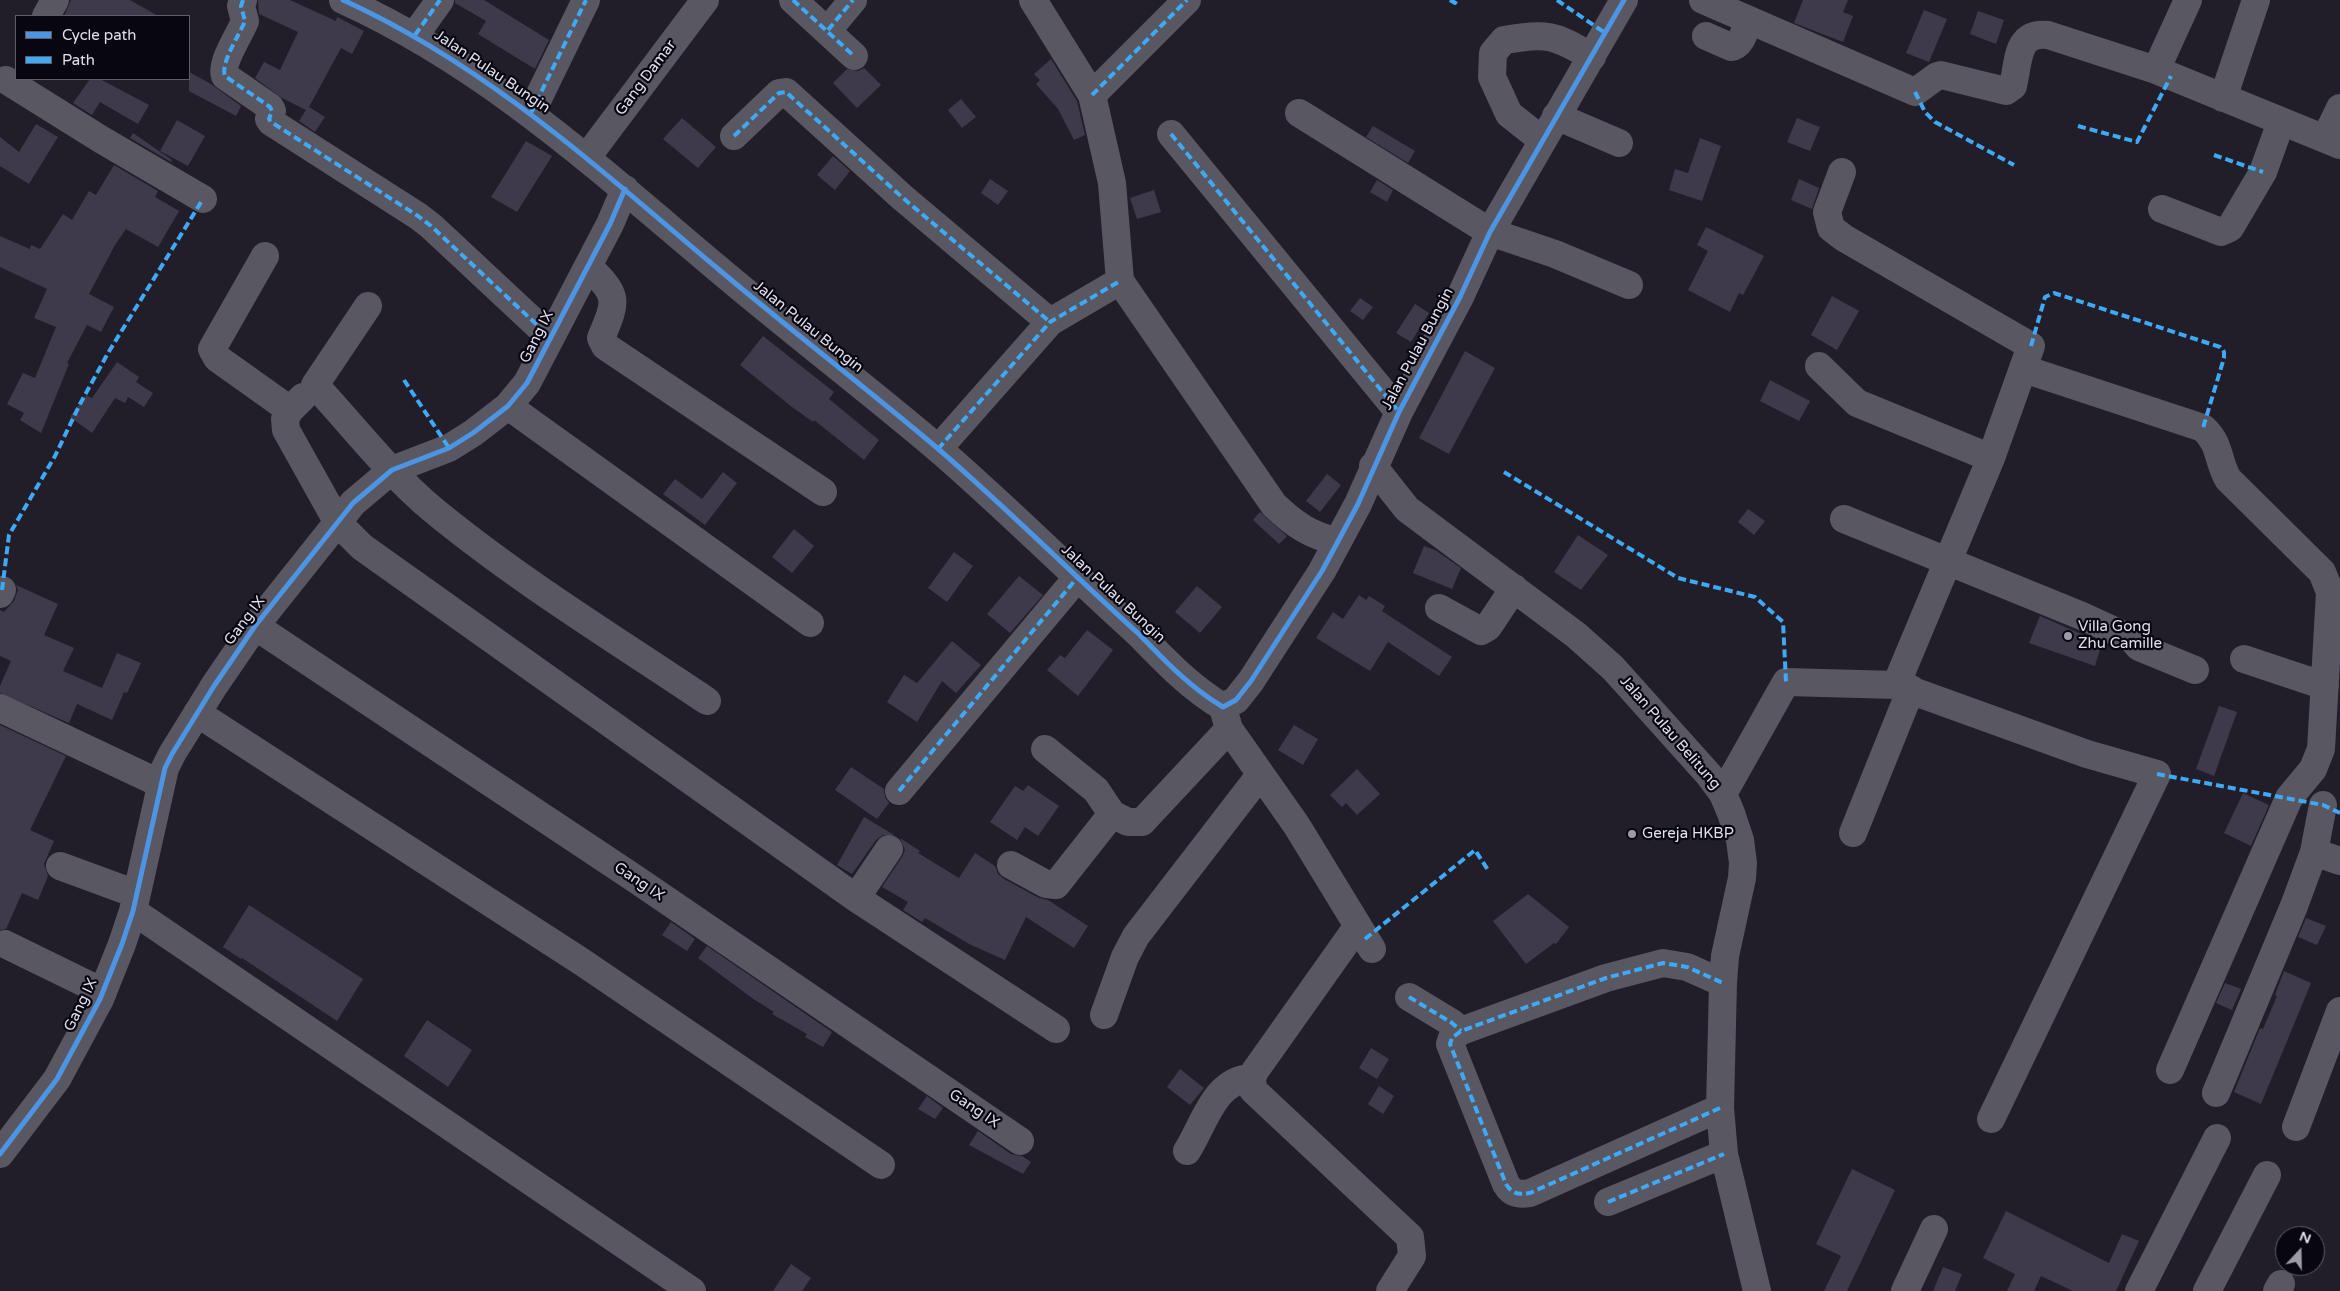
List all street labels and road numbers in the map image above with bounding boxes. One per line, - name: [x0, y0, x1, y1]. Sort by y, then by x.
- street label: Jalan Pulau Bungin: [431, 27, 553, 117]
- street label: Gang Damar: [612, 37, 680, 119]
- street label: Jalan Pulau Bungin: [750, 277, 866, 377]
- street label: Jalan Pulau Bungin: [1378, 285, 1458, 413]
- street label: Gang IX: [516, 308, 558, 366]
- street label: Jalan Pulau Bungin: [1057, 541, 1169, 647]
- street label: Gang IX: [221, 593, 269, 649]
- street label: Jalan Pulau Belitung: [1616, 673, 1724, 793]
- street label: Gang IX: [610, 859, 668, 905]
- street label: Gang IX: [60, 976, 102, 1034]
- street label: Gang IX: [945, 1086, 1003, 1132]

